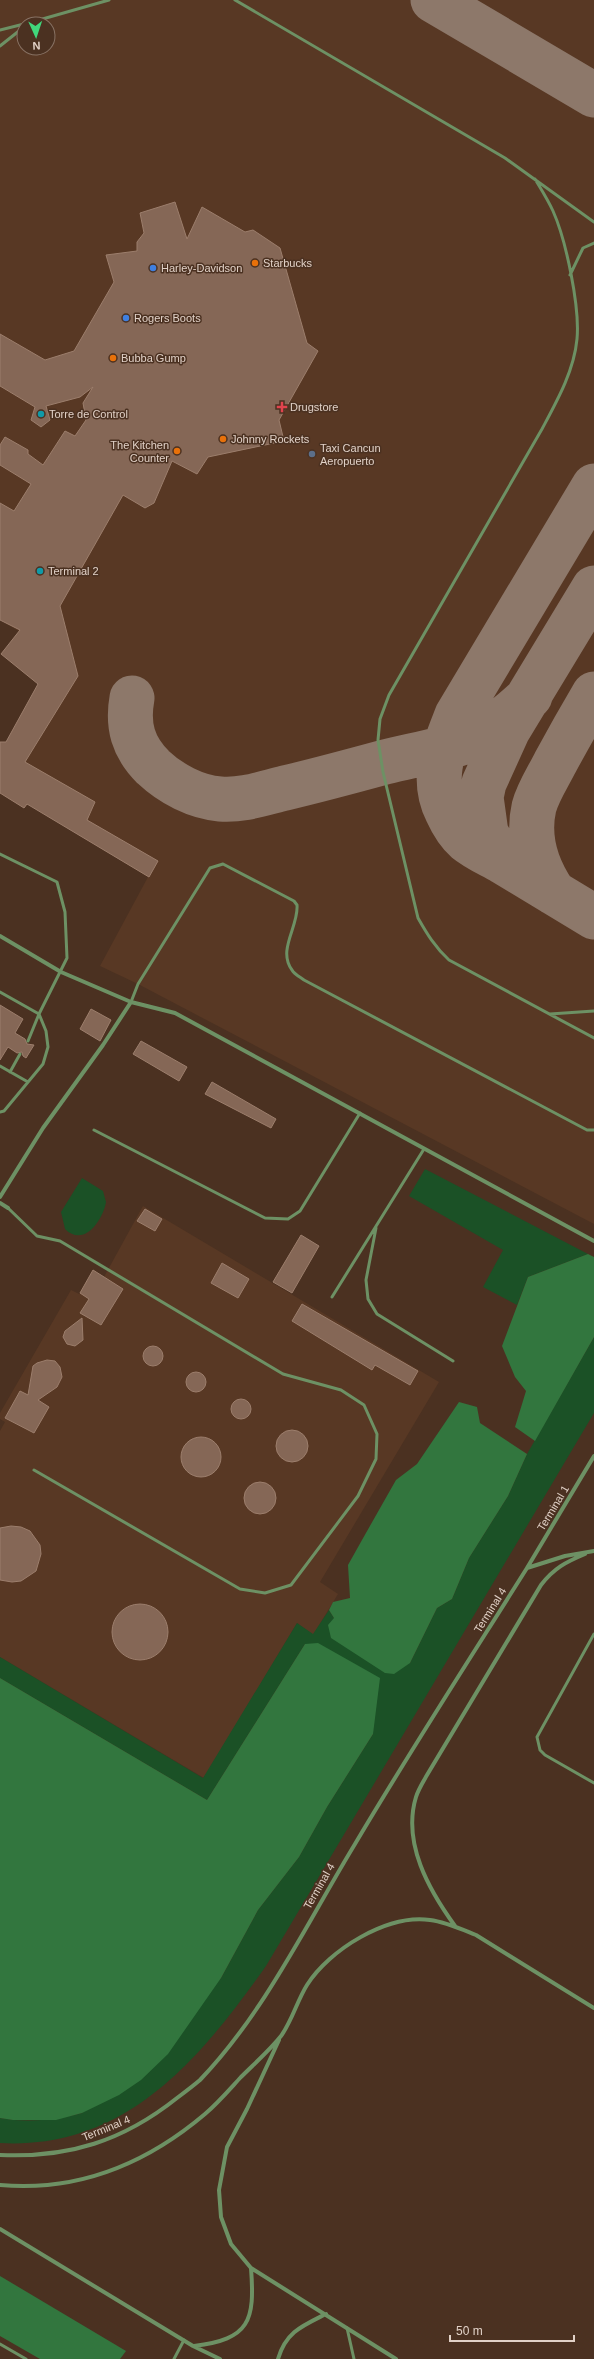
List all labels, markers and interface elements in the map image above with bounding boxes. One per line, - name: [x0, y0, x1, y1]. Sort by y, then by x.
- north arrow: [16, 16, 56, 56]
- text: N: [32, 40, 41, 52]
- place label: Starbucks: [263, 257, 312, 269]
- marker: Starbucks: [250, 258, 260, 268]
- place label: Harley-Davidson: [161, 262, 242, 274]
- marker: Harley-Davidson: [148, 263, 158, 273]
- place label: Rogers Boots: [134, 312, 201, 324]
- marker: Rogers Boots: [121, 313, 131, 323]
- place label: Bubba Gump: [121, 352, 186, 364]
- marker: Bubba Gump: [108, 353, 118, 363]
- place label: Drugstore: [290, 401, 338, 413]
- marker: Drugstore: [277, 402, 287, 412]
- place label: Torre de Control: [49, 408, 128, 420]
- marker: Torre de Control: [36, 409, 46, 419]
- place label: Johnny Rockets: [231, 433, 310, 445]
- marker: Johnny Rockets: [218, 434, 228, 444]
- place label: The Kitchen Counter: [110, 439, 169, 464]
- place label: Taxi Cancun Aeropuerto: [320, 442, 381, 467]
- marker: The Kitchen Counter: [172, 446, 182, 456]
- marker: Taxi Cancun Aeropuerto: [307, 449, 317, 459]
- place label: Terminal 2: [48, 565, 99, 577]
- marker: Terminal 2: [35, 566, 45, 576]
- street label: Terminal 1: [535, 1483, 571, 1533]
- street label: Terminal 4: [471, 1585, 509, 1635]
- street label: Terminal 4: [301, 1861, 337, 1911]
- street label: Terminal 4: [80, 2113, 132, 2143]
- scale bar: [450, 2317, 574, 2343]
- text: 50 m: [456, 2324, 483, 2338]

